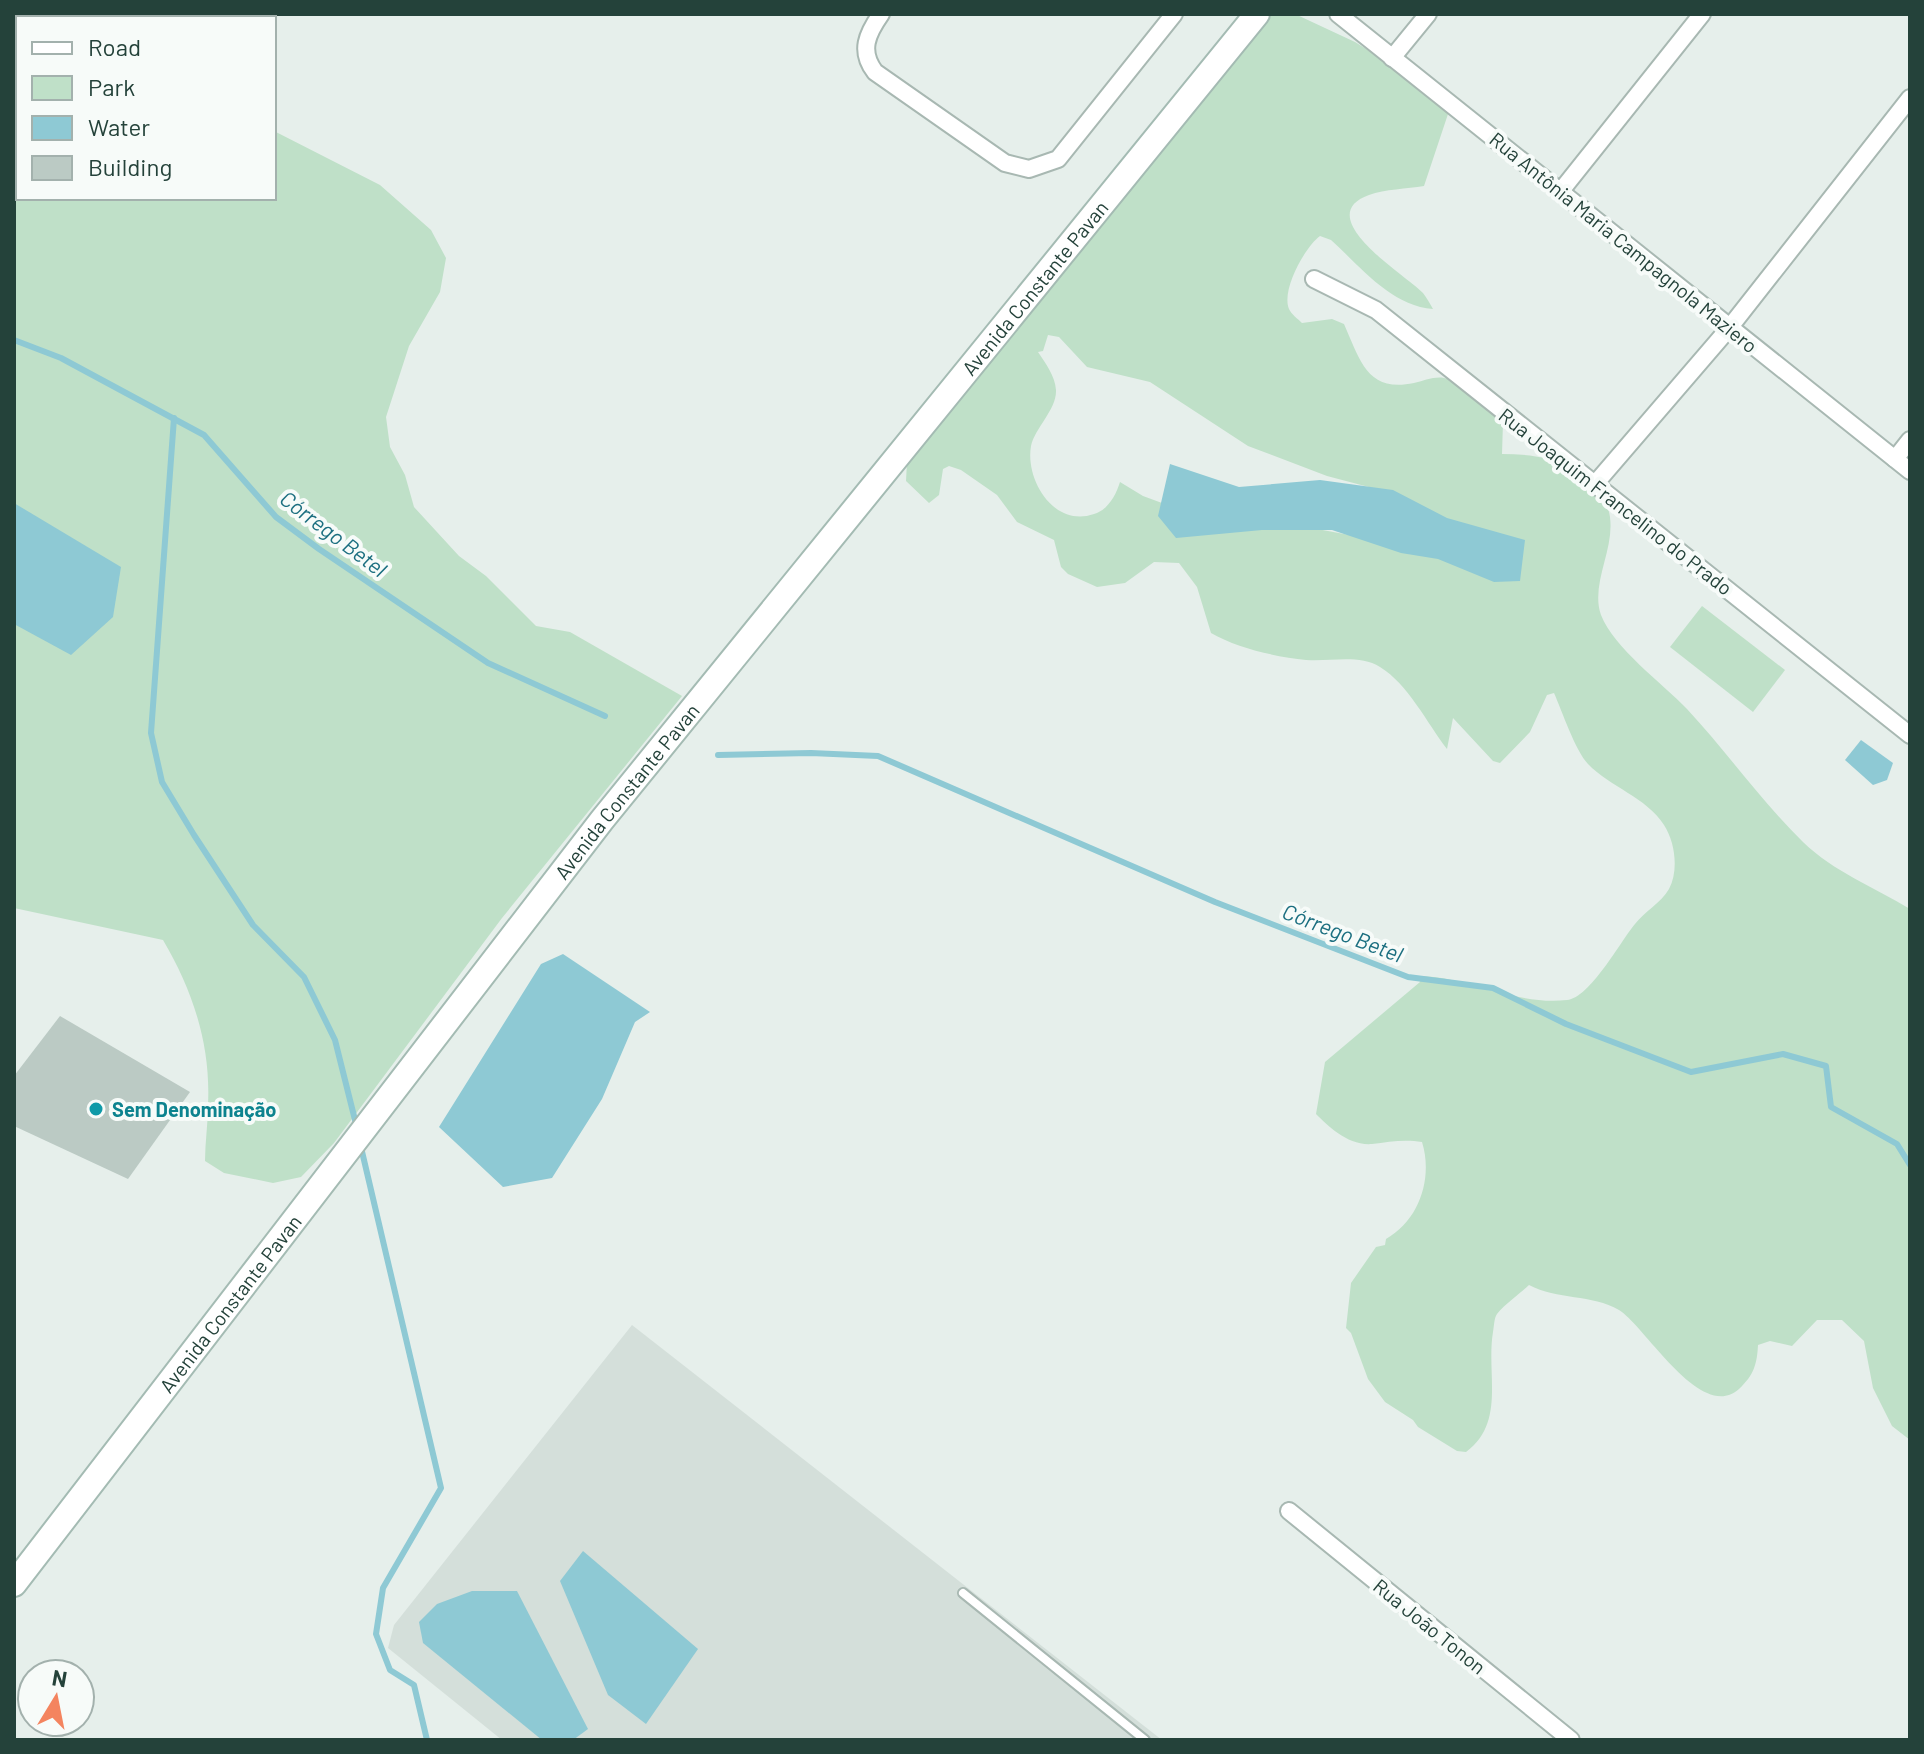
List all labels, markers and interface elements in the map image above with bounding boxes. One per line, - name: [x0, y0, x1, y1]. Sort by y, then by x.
- legend: [16, 16, 276, 200]
- text: Road: [88, 32, 141, 61]
- text: Park: [88, 72, 135, 101]
- text: Water: [88, 112, 150, 141]
- street label: Rua Antônia Maria Campagnola Maziero: [1485, 127, 1763, 357]
- text: Building: [88, 152, 172, 181]
- street label: Avenida Constante Pavan: [957, 196, 1113, 380]
- street label: Rua Joaquim Francelino do Prado: [1494, 402, 1738, 600]
- water label: Córrego Betel: [276, 484, 393, 582]
- street label: Avenida Constante Pavan: [549, 698, 704, 884]
- water label: Córrego Betel: [1279, 897, 1407, 967]
- place label: Sem Denominação: [112, 1097, 277, 1121]
- marker: Sem Denominação: [87, 1100, 105, 1118]
- street label: Avenida Constante Pavan: [154, 1210, 306, 1397]
- street label: Rua João Tonon: [1369, 1573, 1491, 1679]
- north arrow: [16, 1658, 96, 1738]
- text: N: [50, 1663, 69, 1691]

